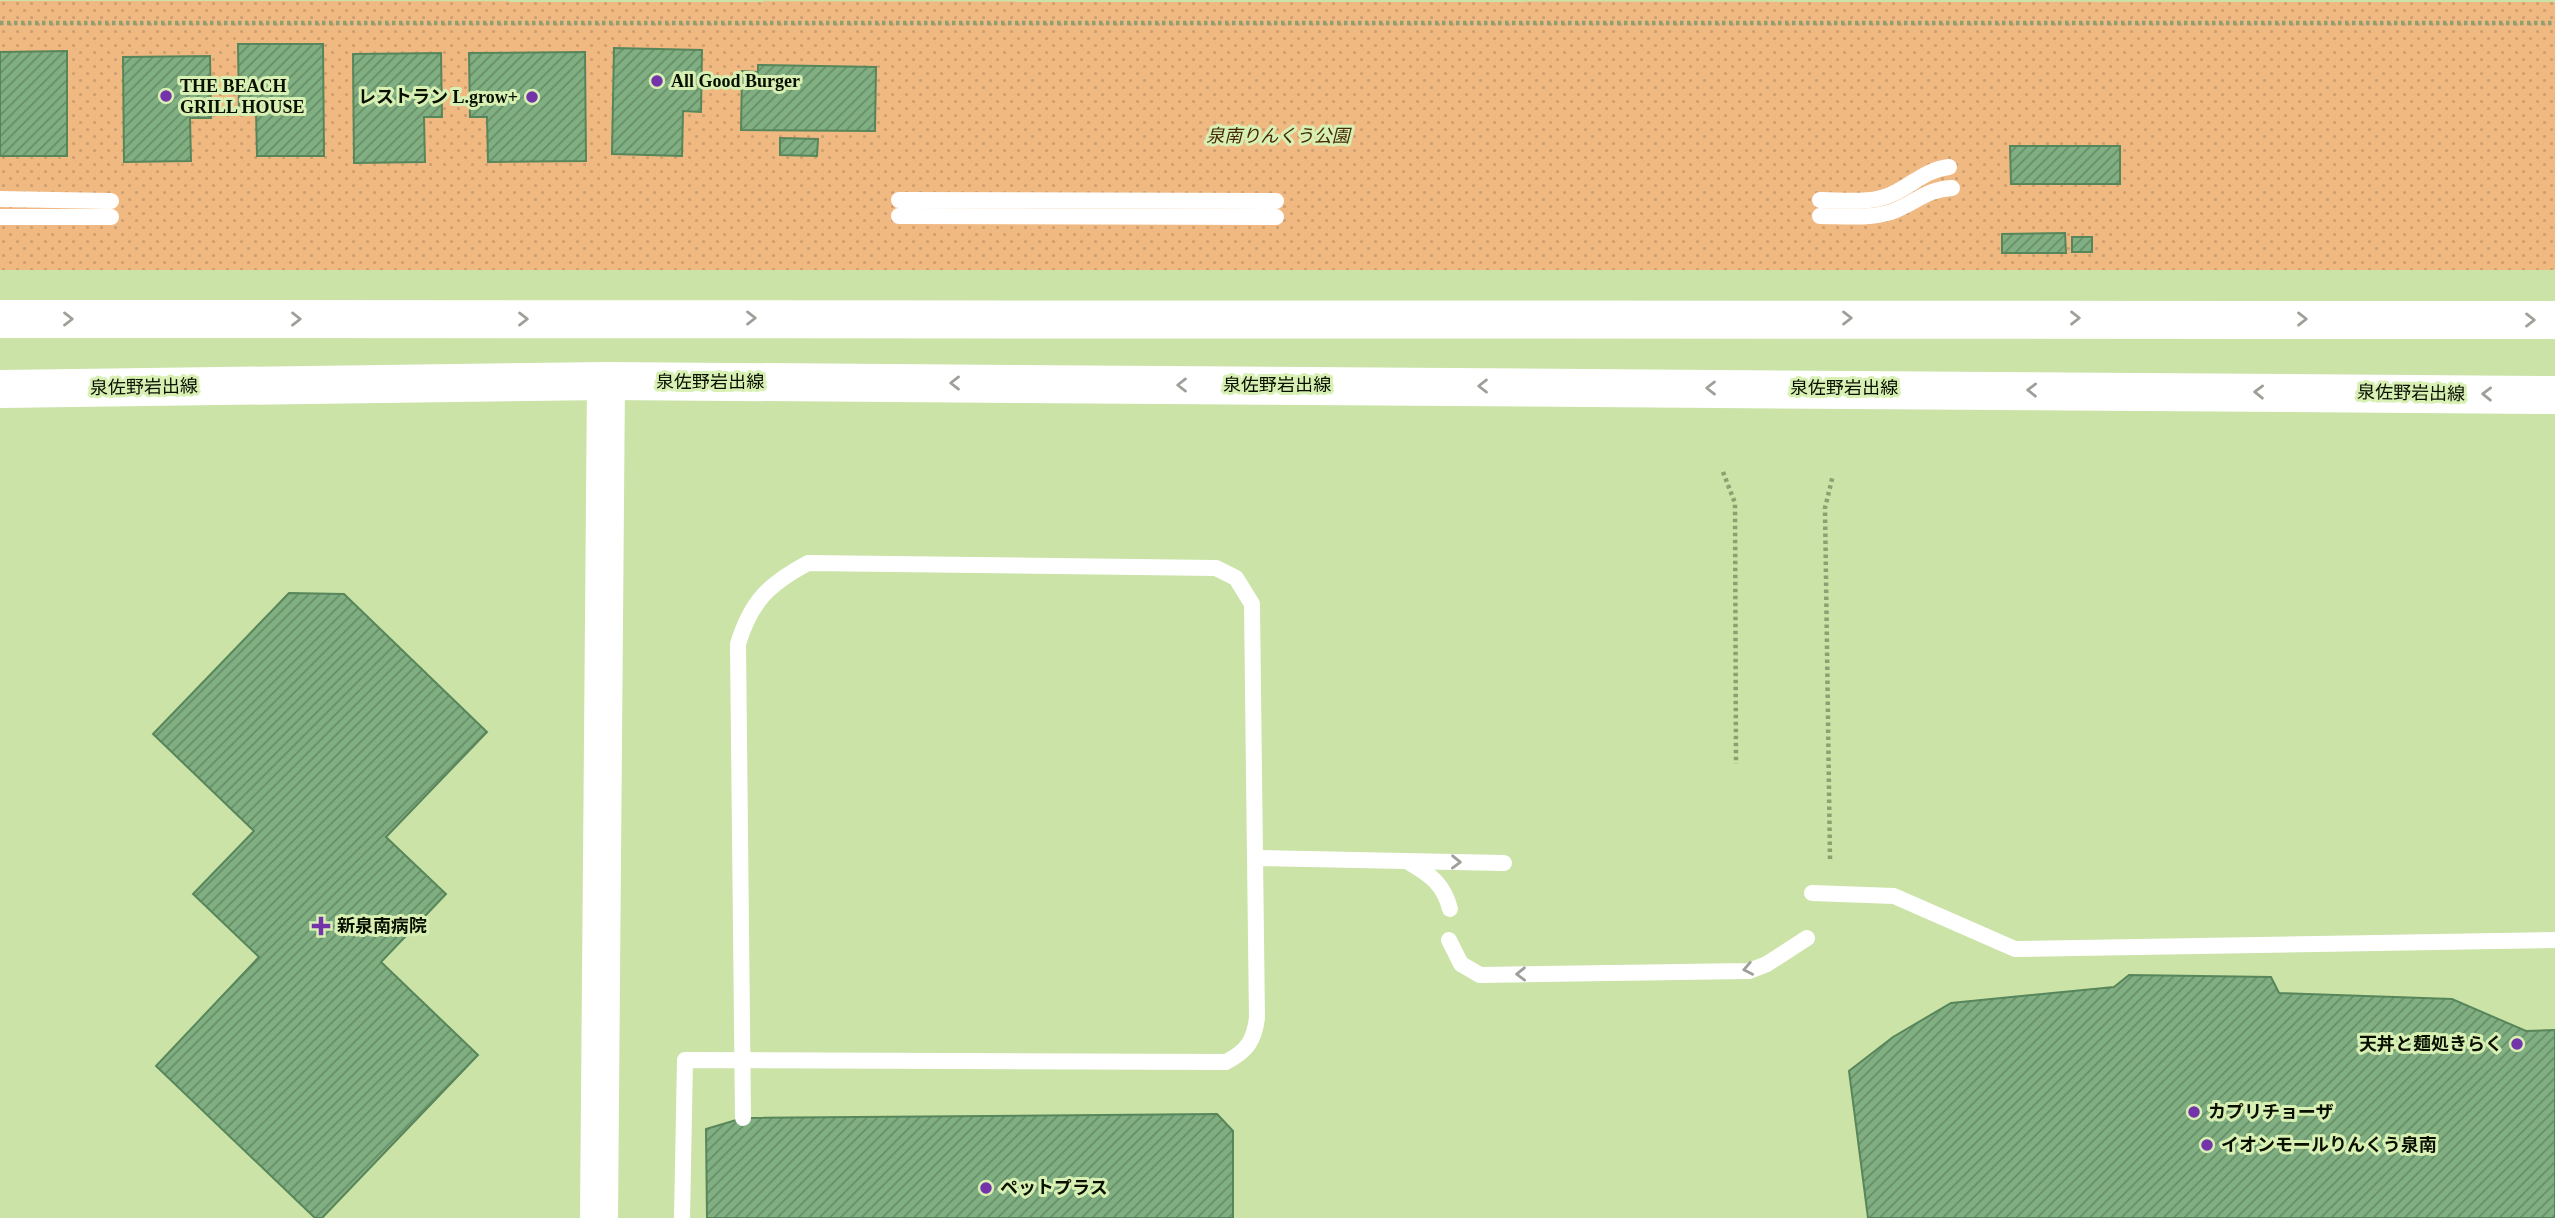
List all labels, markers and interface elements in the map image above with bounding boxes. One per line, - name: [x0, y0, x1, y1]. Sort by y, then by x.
- place label: All Good Burger: [671, 71, 800, 91]
- marker: All Good Burger: [649, 73, 665, 89]
- place label: THE BEACH GRILL HOUSE: [180, 76, 305, 117]
- place label: レストラン L.grow+: [358, 87, 518, 107]
- marker: THE BEACH GRILL HOUSE: [158, 88, 174, 104]
- marker: レストラン L.grow+: [524, 89, 540, 105]
- park label: 泉南りんくう公園: [1206, 126, 1353, 146]
- one-way arrow: [746, 310, 756, 326]
- one-way arrow: [1842, 310, 1853, 326]
- one-way arrow: [2070, 310, 2080, 326]
- one-way arrow: [63, 311, 74, 327]
- one-way arrow: [291, 311, 301, 327]
- one-way arrow: [518, 311, 529, 327]
- one-way arrow: [2297, 311, 2308, 327]
- one-way arrow: [2524, 312, 2535, 327]
- street label: 泉佐野岩出線: [656, 372, 764, 392]
- one-way arrow: [949, 375, 959, 391]
- street label: 泉佐野岩出線: [1223, 375, 1331, 395]
- street label: 泉佐野岩出線: [90, 376, 198, 398]
- one-way arrow: [1176, 377, 1187, 393]
- one-way arrow: [1477, 378, 1488, 394]
- street label: 泉佐野岩出線: [1790, 378, 1898, 398]
- one-way arrow: [1705, 380, 1716, 395]
- one-way arrow: [2026, 382, 2037, 398]
- street label: 泉佐野岩出線: [2357, 382, 2465, 404]
- one-way arrow: [2254, 384, 2264, 400]
- one-way arrow: [2481, 386, 2492, 402]
- one-way arrow: [1451, 855, 1462, 870]
- marker: 新泉南病院: [311, 916, 331, 936]
- place label: 新泉南病院: [337, 916, 427, 936]
- one-way arrow: [1742, 961, 1754, 976]
- one-way arrow: [1515, 966, 1525, 982]
- place label: 天丼と麺処きらく: [2359, 1034, 2503, 1054]
- marker: 天丼と麺処きらく: [2509, 1036, 2525, 1052]
- place label: カプリチョーザ: [2208, 1102, 2334, 1122]
- marker: カプリチョーザ: [2186, 1104, 2202, 1120]
- place label: イオンモールりんくう泉南: [2221, 1135, 2437, 1155]
- marker: イオンモールりんくう泉南: [2199, 1137, 2215, 1153]
- place label: ペットプラス: [1000, 1178, 1108, 1198]
- marker: ペットプラス: [978, 1180, 994, 1196]

